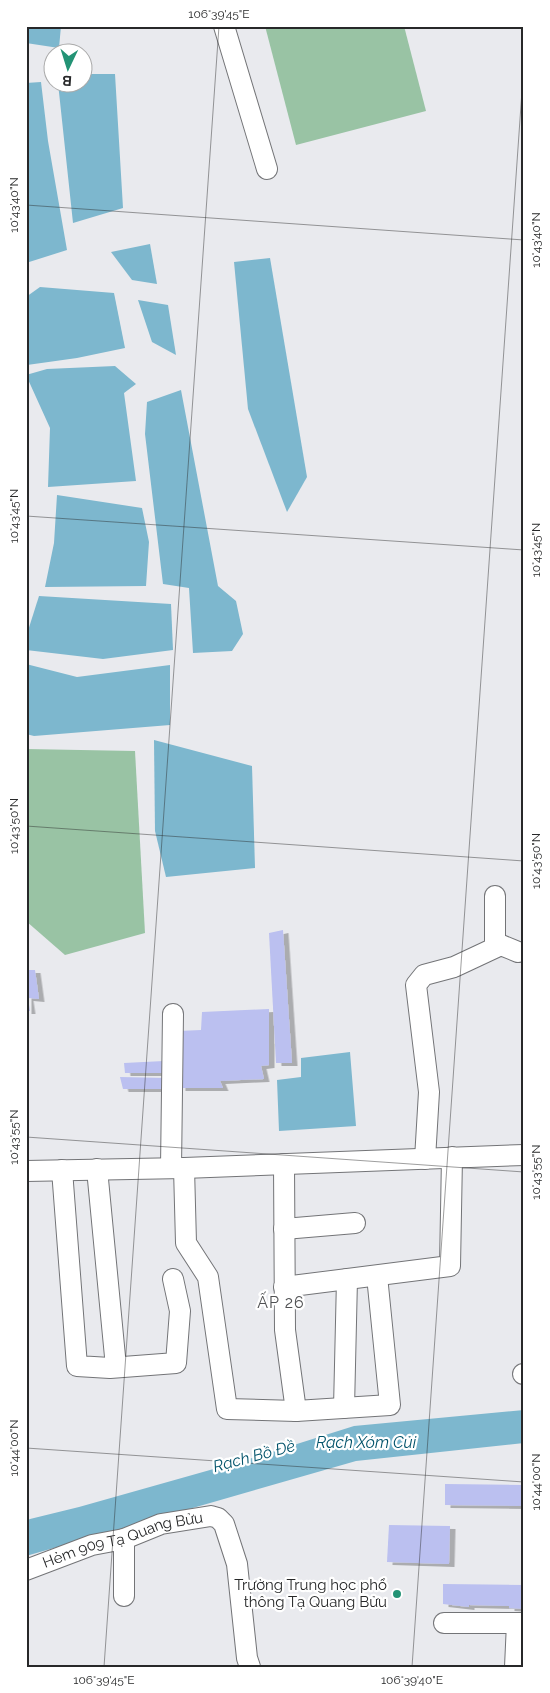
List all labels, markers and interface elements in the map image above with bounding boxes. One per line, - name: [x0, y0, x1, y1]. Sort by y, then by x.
- text: 106°39'45"E: [188, 7, 250, 21]
- north arrow: [42, 42, 92, 92]
- text: B: [61, 73, 72, 89]
- text: 10°43'40"N: [7, 177, 21, 233]
- text: 10°43'40"N: [529, 212, 543, 268]
- text: 10°43'45"N: [7, 489, 21, 543]
- text: 10°43'45"N: [529, 523, 543, 577]
- text: 10°43'50"N: [7, 798, 21, 854]
- text: 10°43'50"N: [529, 833, 543, 889]
- text: 10°43'55"N: [7, 1109, 21, 1165]
- text: 10°43'55"N: [529, 1144, 543, 1200]
- district label: ẤP 26: [257, 1291, 305, 1312]
- text: 10°44'00"N: [7, 1419, 21, 1477]
- water label: Rạch Xóm Củi: [316, 1433, 417, 1452]
- water label: Rạch Bồ Đề: [211, 1436, 297, 1476]
- text: 10°44'00"N: [529, 1453, 543, 1511]
- street label: Hẻm 909 Tạ Quang Bửu: [40, 1508, 204, 1572]
- place label: Trường Trung học phổ thông Tạ Quang Bửu: [234, 1576, 387, 1611]
- marker: Trường Trung học phổ thông Tạ Quang Bửu: [391, 1588, 403, 1600]
- text: 106°39'45"E: [73, 1673, 135, 1687]
- text: 106°39'40"E: [381, 1673, 443, 1687]

